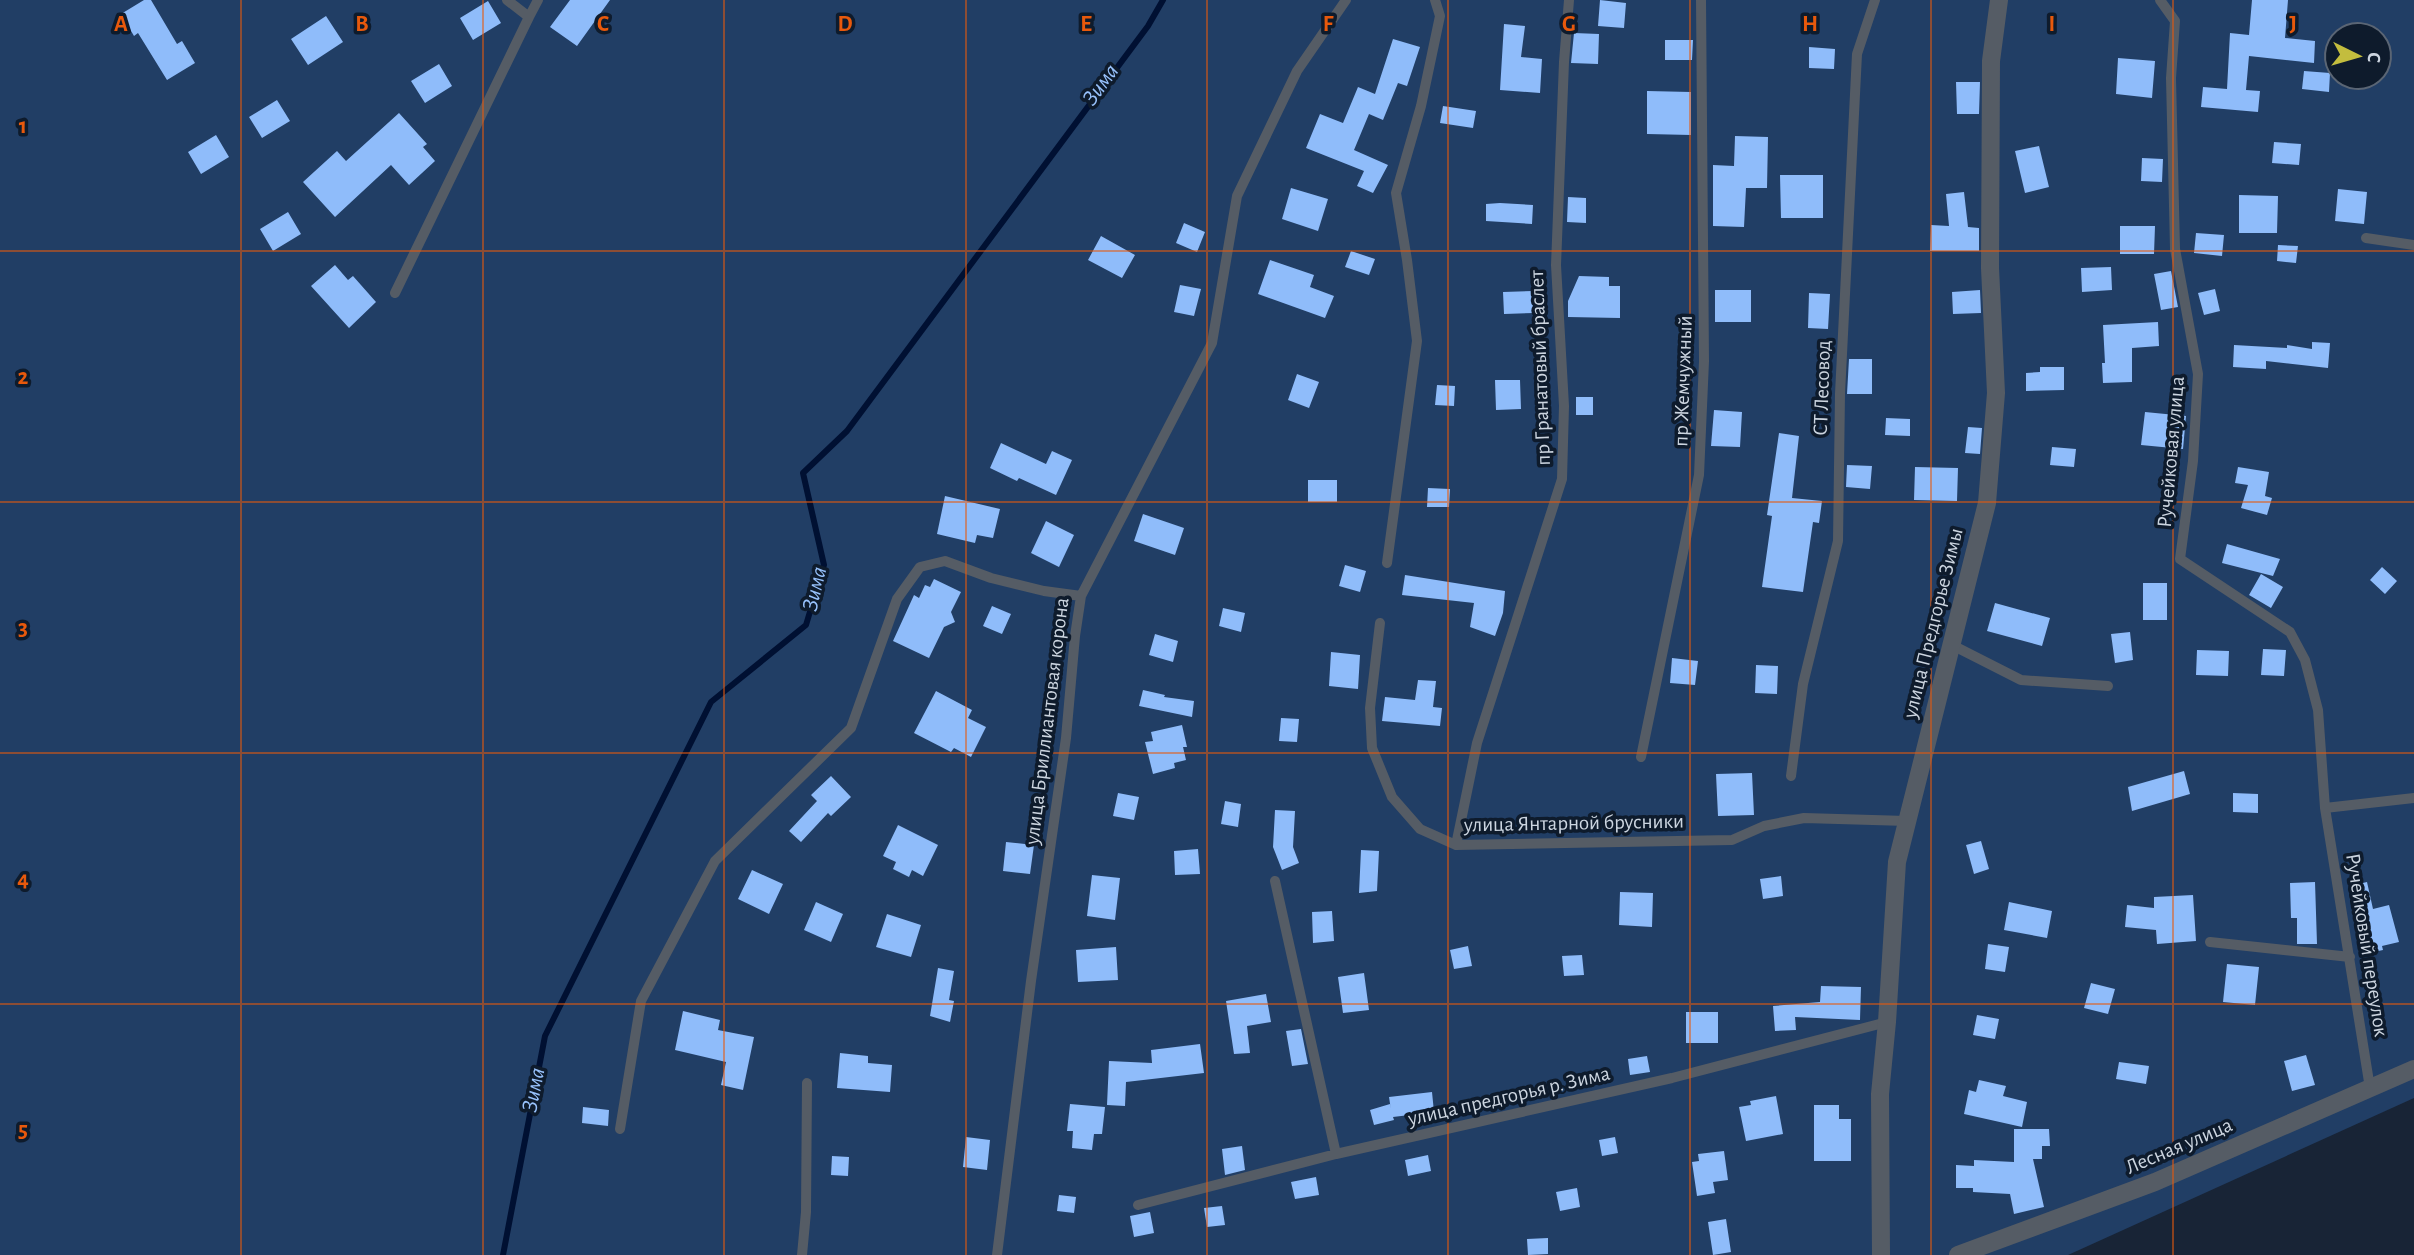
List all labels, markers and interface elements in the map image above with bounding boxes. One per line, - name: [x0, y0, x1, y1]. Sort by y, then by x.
- text: A: [114, 13, 128, 36]
- text: B: [355, 13, 369, 36]
- text: C: [597, 13, 609, 36]
- text: D: [837, 13, 853, 36]
- text: E: [1080, 13, 1092, 36]
- text: F: [1323, 13, 1334, 36]
- text: G: [1562, 13, 1576, 36]
- text: H: [1802, 13, 1818, 36]
- text: I: [2049, 13, 2055, 36]
- text: J: [2289, 13, 2297, 36]
- north arrow: [2323, 21, 2393, 91]
- text: С: [2364, 51, 2383, 63]
- water label: Зима: [1079, 60, 1123, 110]
- text: 1: [19, 115, 27, 138]
- street label: пр Гранатовый браслет: [1526, 269, 1554, 466]
- street label: пр Жемчужный: [1670, 315, 1696, 447]
- street label: СТ Лесовод: [1810, 340, 1834, 436]
- text: 2: [18, 366, 29, 389]
- street label: Ручейковая улица: [2154, 375, 2188, 529]
- street label: улица Предгорье Зимы: [1899, 526, 1967, 721]
- water label: Зима: [799, 565, 831, 613]
- street label: улица Бриллиантовая корона: [1021, 596, 1073, 847]
- text: 3: [18, 617, 28, 640]
- street label: улица Янтарной брусники: [1463, 811, 1684, 835]
- street label: Ручейковый переулок: [2342, 852, 2392, 1039]
- text: 4: [17, 868, 29, 891]
- street label: улица предгорья р. Зима: [1405, 1062, 1612, 1130]
- water label: Зима: [518, 1066, 550, 1114]
- street label: Лесная улица: [2122, 1114, 2236, 1178]
- text: 5: [18, 1119, 28, 1142]

